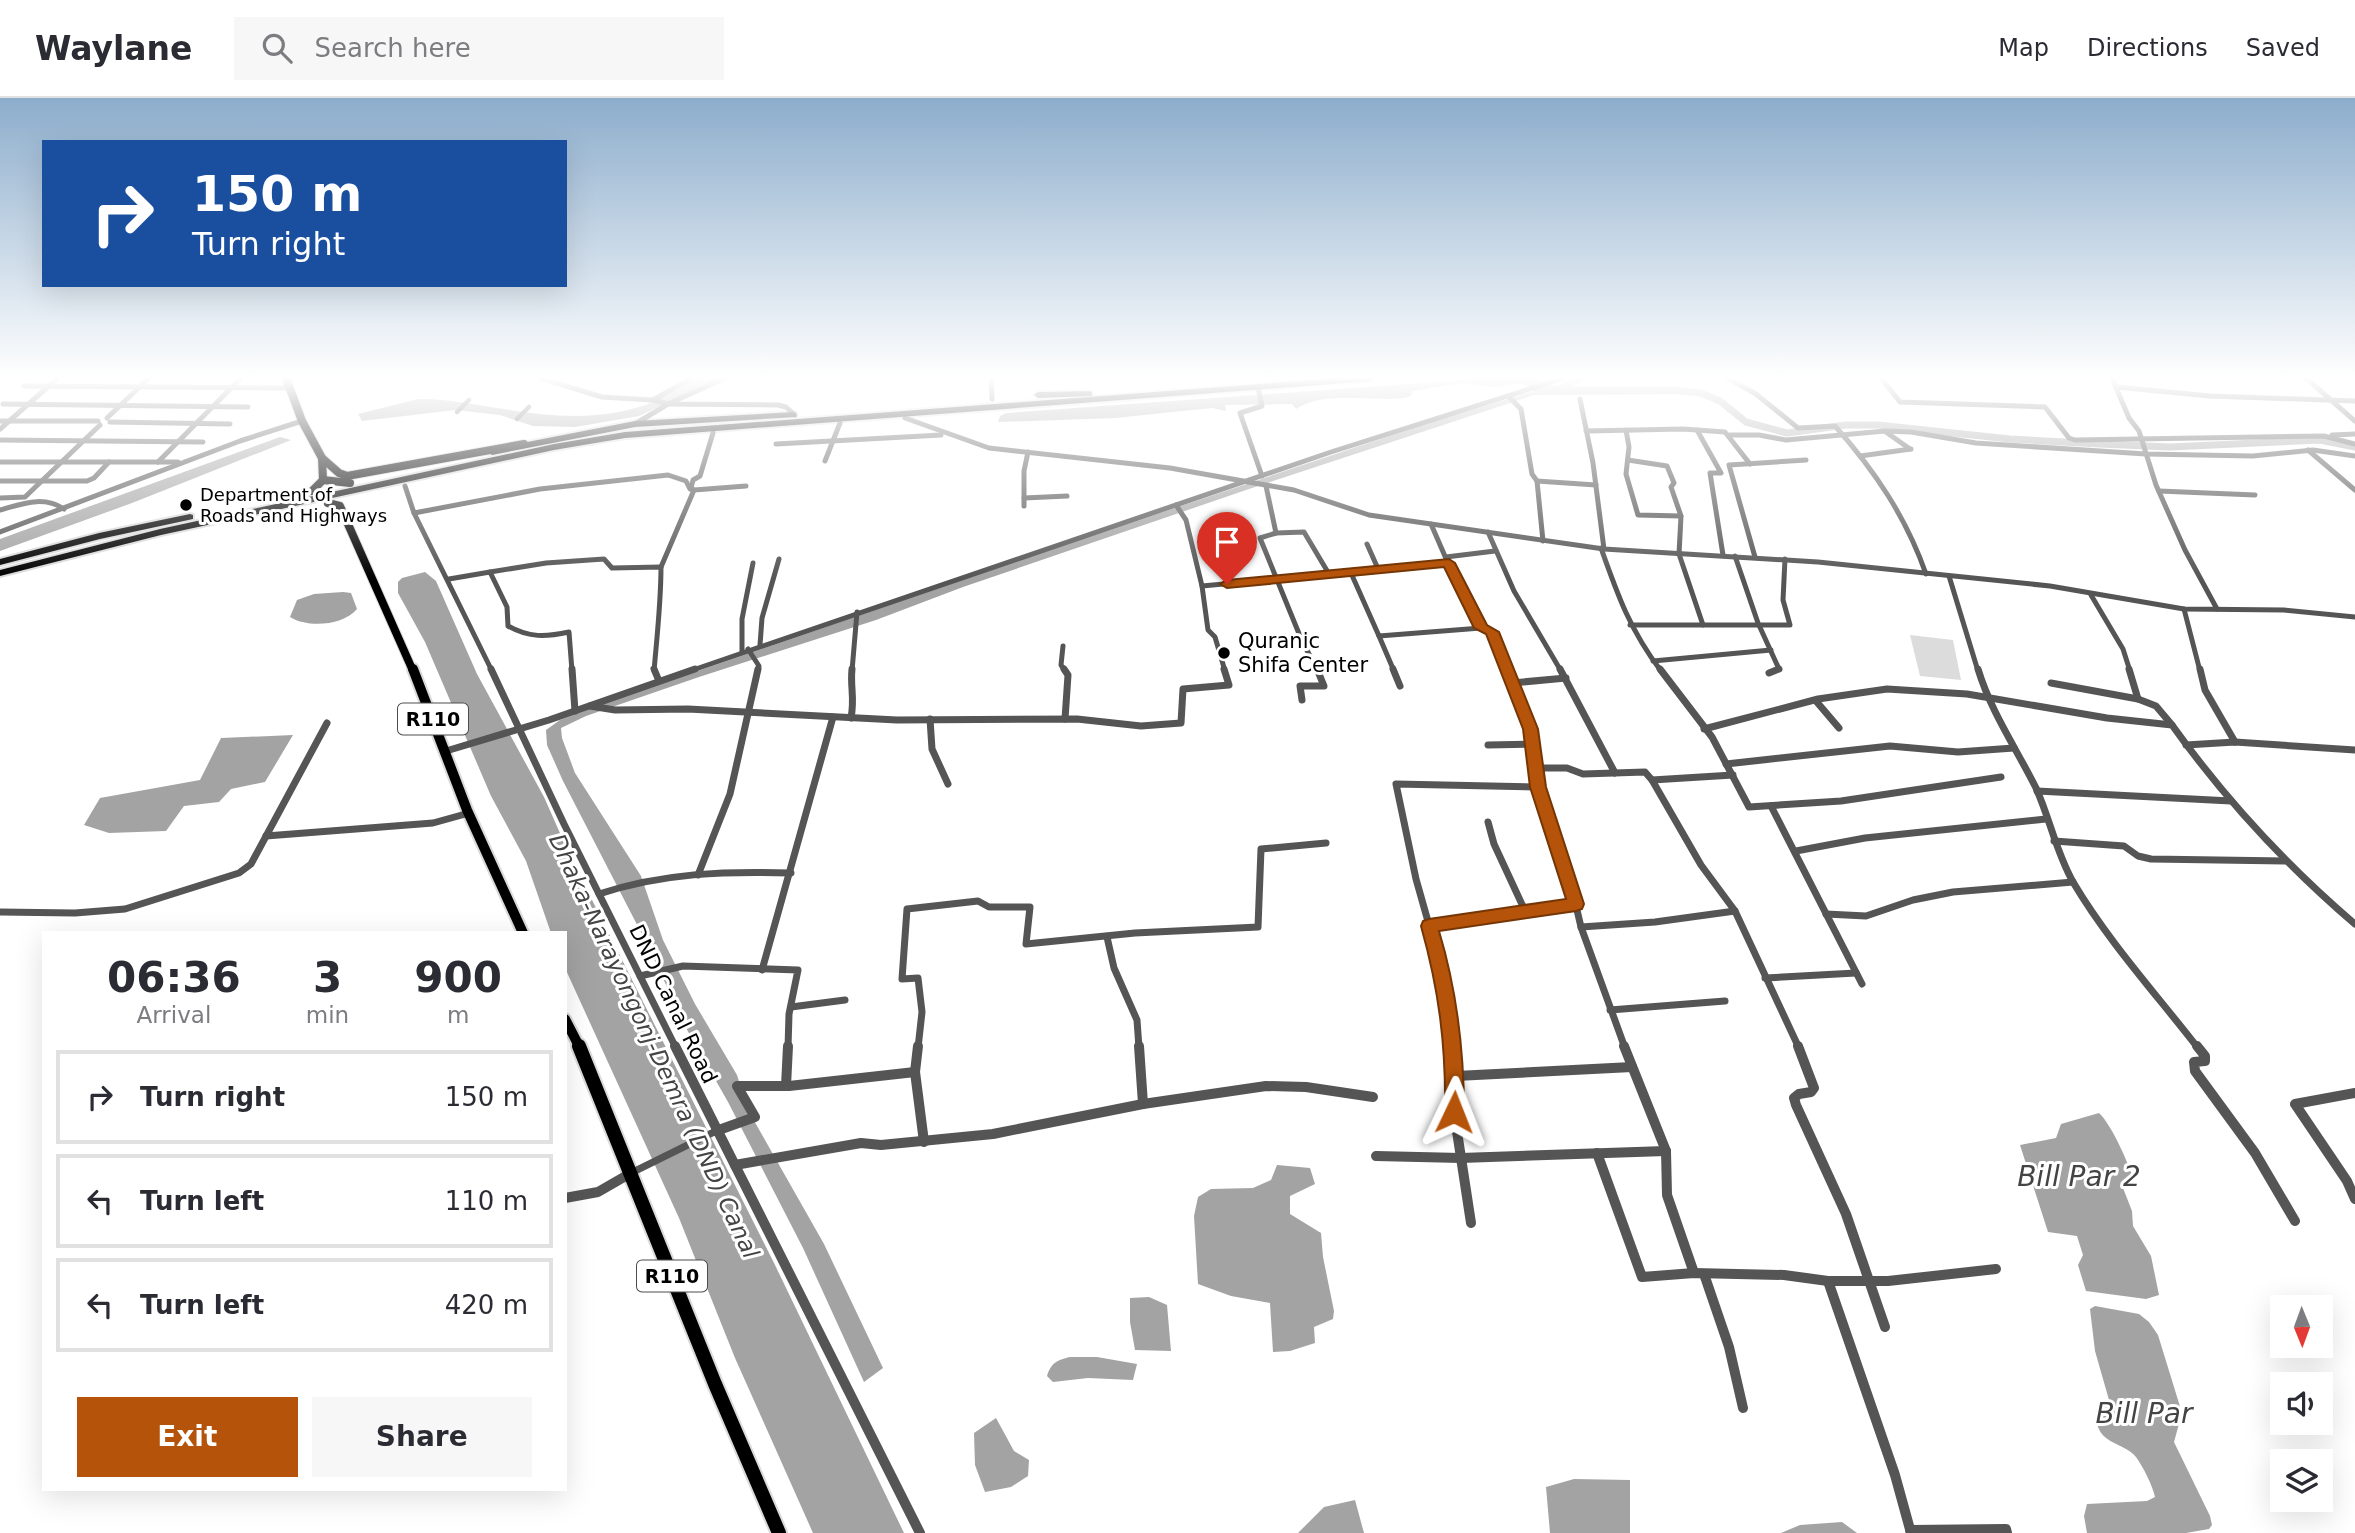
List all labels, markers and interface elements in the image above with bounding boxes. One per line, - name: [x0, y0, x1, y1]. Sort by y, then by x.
- search box: [234, 17, 724, 80]
- text: Waylane: [35, 29, 192, 68]
- icon: search: [258, 29, 296, 67]
- text: Search here: [314, 33, 471, 63]
- text: Map: [1998, 34, 2049, 62]
- text: Directions: [2087, 34, 2208, 62]
- text: Saved: [2246, 34, 2320, 62]
- text: 150 m: [192, 166, 362, 223]
- icon: right: [77, 168, 168, 259]
- text: Turn right: [192, 225, 345, 263]
- place label: Department of Roads and Highways: [200, 484, 387, 526]
- marker: Department of Roads and Highways: [178, 497, 194, 513]
- pin: [1197, 512, 1257, 584]
- icon: arrive: [1208, 523, 1246, 561]
- place label: Quranic Shifa Center: [1238, 629, 1368, 677]
- marker: Quranic Shifa Center: [1216, 645, 1232, 661]
- road number: R110: [398, 704, 468, 734]
- water label: Dhaka-Narayongonj-Demra (DND) Canal: [544, 830, 764, 1263]
- street label: DND Canal Road: [624, 921, 722, 1087]
- text: 06:36: [107, 953, 241, 1002]
- text: 3: [313, 953, 342, 1002]
- text: 900: [414, 953, 502, 1002]
- text: Arrival: [137, 1002, 211, 1028]
- text: min: [306, 1002, 349, 1028]
- text: m: [447, 1002, 469, 1028]
- position arrow: [1417, 1075, 1491, 1149]
- icon: right: [81, 1078, 119, 1116]
- text: Turn right: [140, 1082, 285, 1112]
- text: 150 m: [445, 1082, 528, 1112]
- water label: Bill Par 2: [2017, 1160, 2141, 1193]
- icon: left: [81, 1182, 119, 1220]
- text: Turn left: [140, 1186, 264, 1216]
- text: 110 m: [445, 1186, 528, 1216]
- road number: R110: [637, 1260, 707, 1292]
- icon: left: [81, 1286, 119, 1324]
- text: Turn left: [140, 1290, 264, 1320]
- text: 420 m: [445, 1290, 528, 1320]
- north arrow: [2270, 1295, 2333, 1358]
- map controls: [2270, 1295, 2333, 1512]
- button: sound: [2270, 1372, 2333, 1435]
- button: Exit: [77, 1397, 298, 1477]
- button: Share: [312, 1397, 532, 1477]
- water label: Bill Par: [2095, 1397, 2194, 1430]
- button: layers: [2270, 1449, 2333, 1512]

